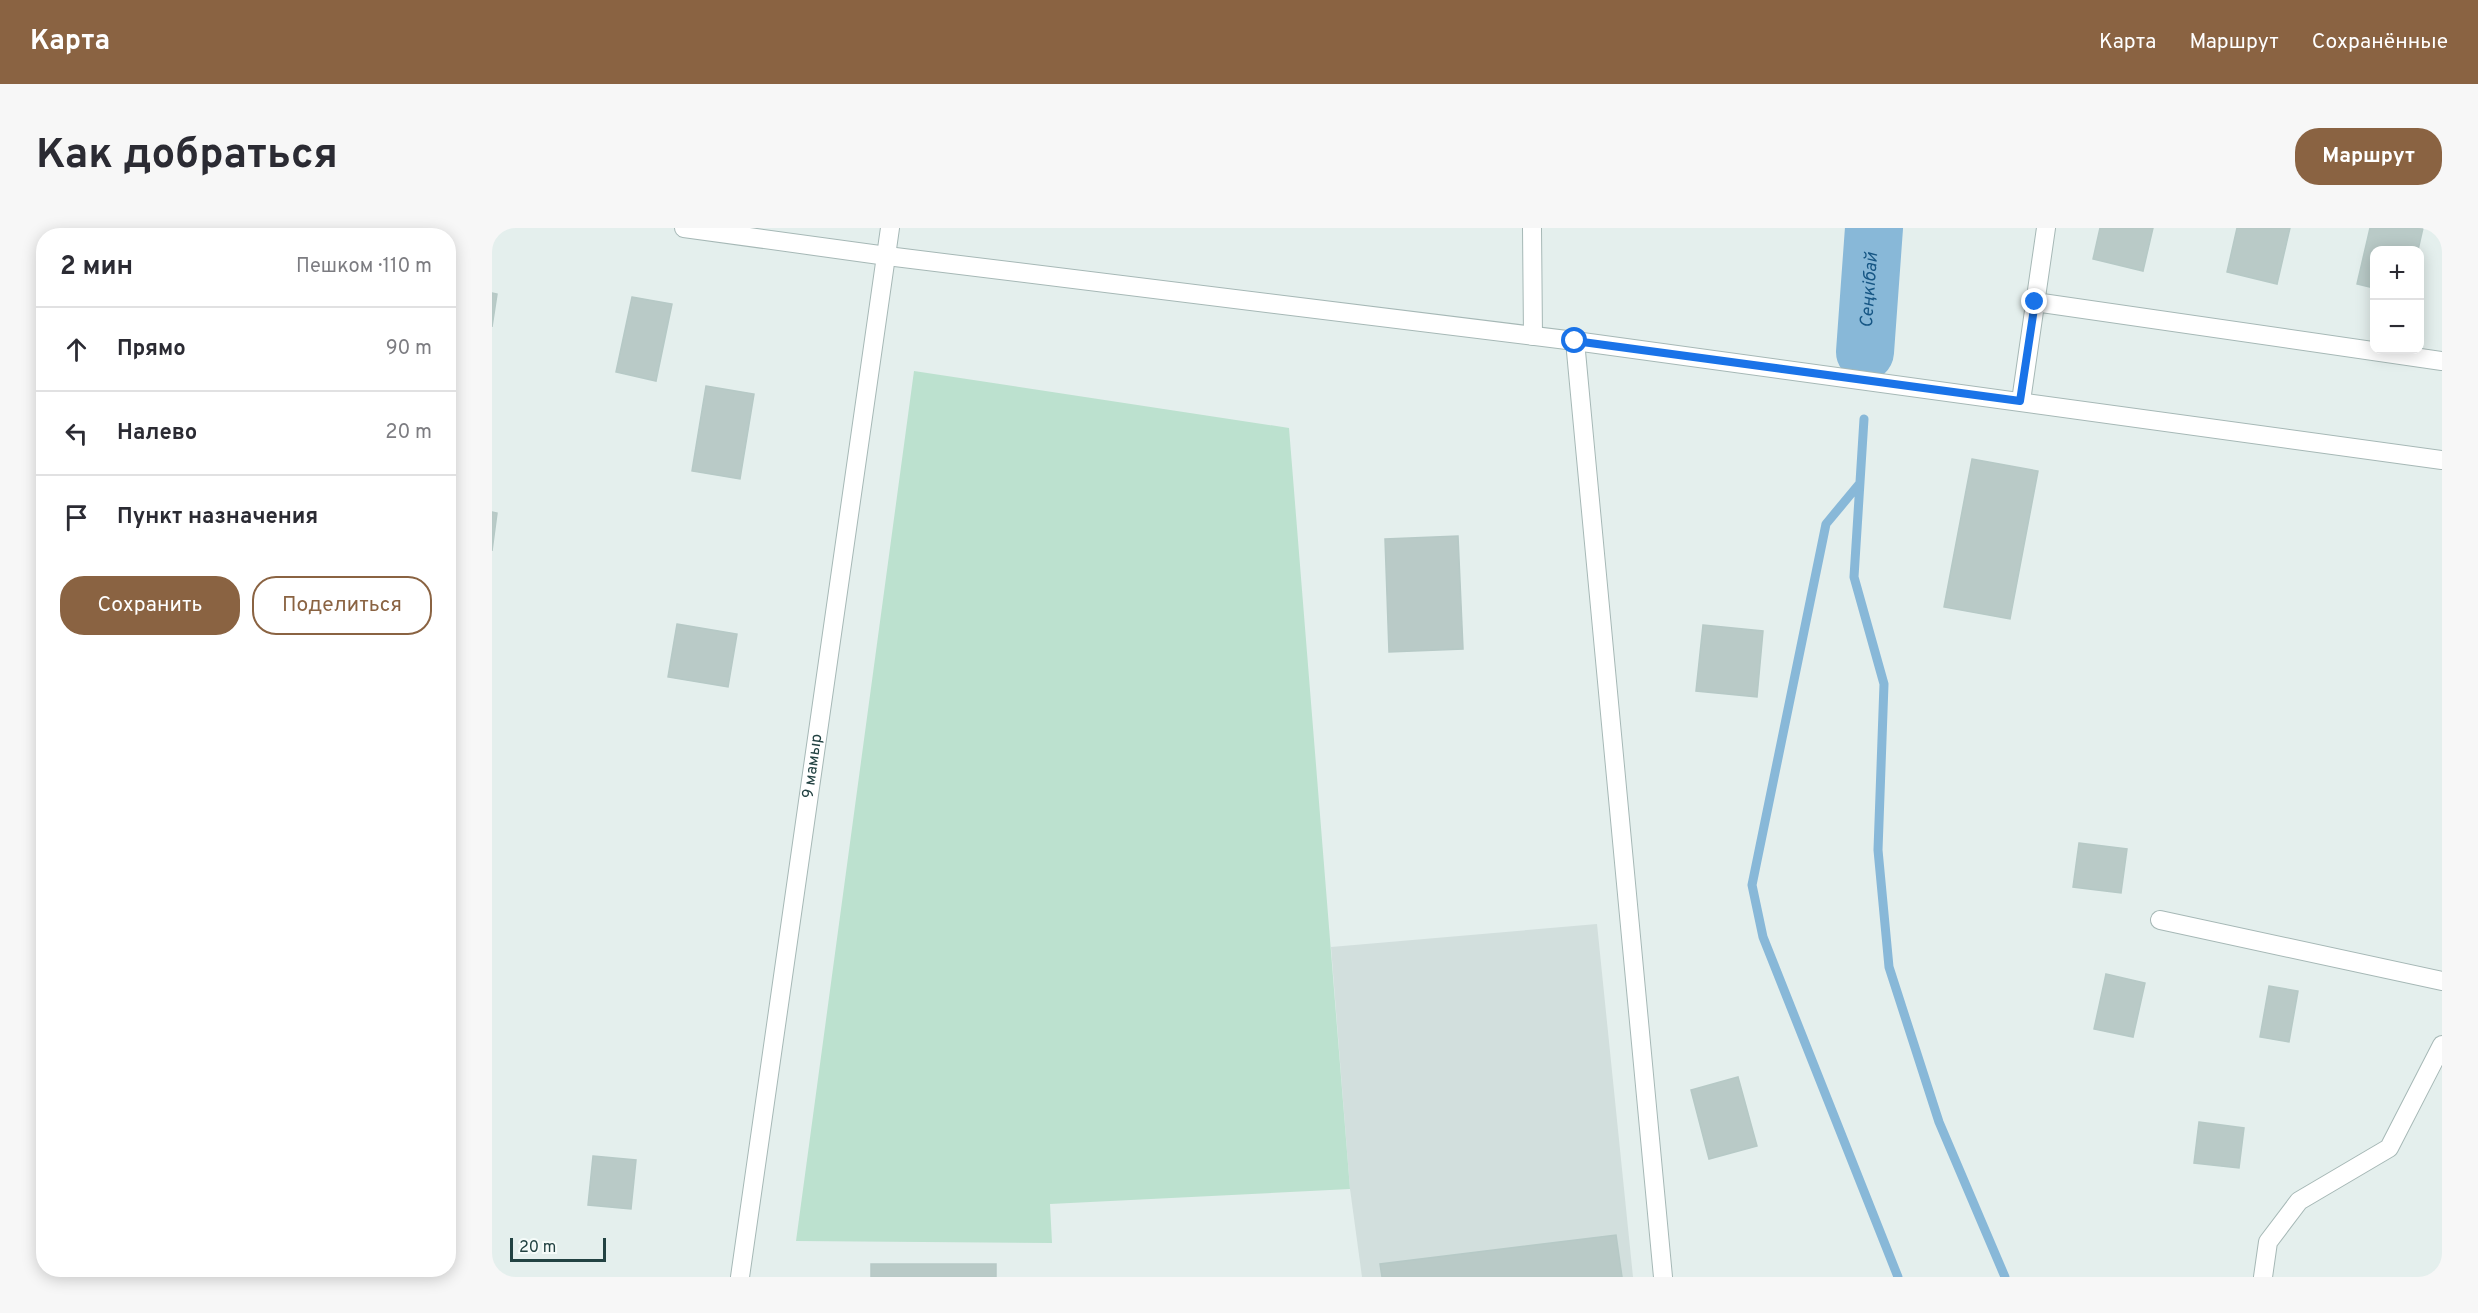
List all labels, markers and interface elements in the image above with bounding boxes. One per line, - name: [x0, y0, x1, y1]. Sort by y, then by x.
- text: Карта: [30, 24, 110, 60]
- text: Карта: [2099, 29, 2156, 56]
- text: Маршрут: [2189, 29, 2279, 56]
- text: Сохранённые: [2312, 29, 2448, 56]
- button: Маршрут: [2295, 128, 2442, 185]
- text: Как добраться: [36, 130, 338, 183]
- map controls: [2370, 246, 2424, 354]
- button: +: [2370, 246, 2424, 300]
- text: 2 мин: [60, 251, 133, 284]
- water label: Сеңкібай: [1855, 251, 1884, 329]
- text: Пешком · 110 m: [296, 254, 432, 280]
- route end: [2021, 288, 2047, 314]
- button: −: [2370, 300, 2424, 354]
- route start: [1561, 327, 1587, 353]
- icon: ahead: [60, 333, 93, 366]
- text: Прямо: [117, 336, 186, 363]
- text: 90 m: [386, 336, 432, 362]
- icon: left: [60, 417, 93, 450]
- text: Налево: [117, 420, 197, 447]
- text: 20 m: [385, 420, 432, 446]
- icon: arrive: [60, 501, 93, 534]
- text: Пункт назначения: [117, 504, 318, 531]
- button: Сохранить: [60, 576, 240, 635]
- button: Поделиться: [252, 576, 432, 635]
- street label: 9 мамыр: [799, 732, 828, 800]
- scale bar: [510, 1235, 606, 1262]
- text: 20 m: [519, 1238, 556, 1258]

